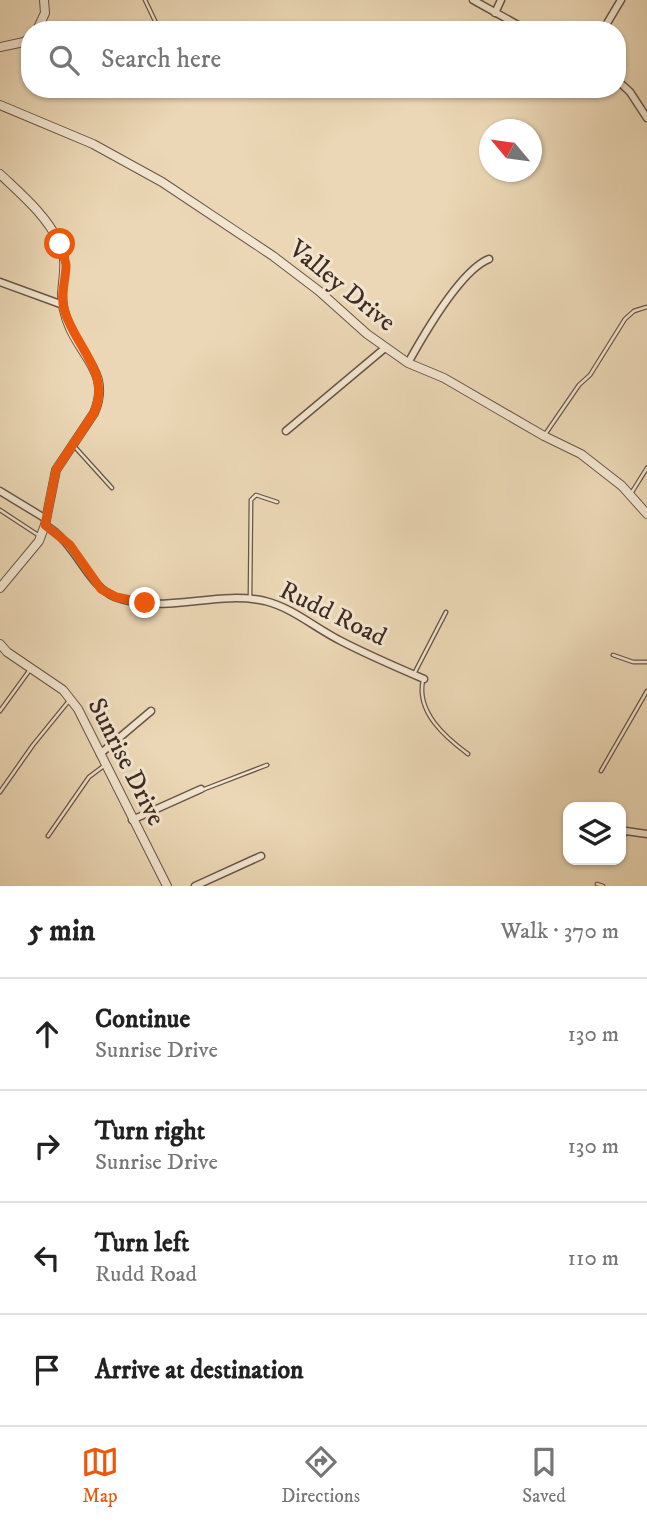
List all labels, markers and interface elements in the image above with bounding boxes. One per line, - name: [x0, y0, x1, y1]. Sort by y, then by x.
- search box: [21, 21, 626, 98]
- icon: search: [45, 41, 83, 79]
- text: Search here: [101, 43, 221, 76]
- north arrow: [479, 119, 542, 182]
- route start: [44, 228, 75, 259]
- street label: Valley Drive: [281, 232, 402, 339]
- street label: Rudd Road: [274, 574, 392, 654]
- route end: [129, 587, 160, 618]
- street label: Sunrise Drive: [80, 693, 172, 831]
- map controls: [563, 802, 626, 865]
- button: layers: [563, 802, 626, 865]
- text: 5 min: [28, 913, 95, 950]
- text: Walk · 370 m: [501, 917, 619, 946]
- text: Continue: [95, 1003, 190, 1036]
- icon: ahead: [28, 1015, 66, 1053]
- text: 130 m: [567, 1020, 619, 1049]
- text: Sunrise Drive: [95, 1036, 218, 1065]
- text: Turn right: [95, 1115, 205, 1148]
- icon: right: [28, 1127, 66, 1165]
- text: 130 m: [567, 1132, 619, 1161]
- text: Sunrise Drive: [95, 1148, 218, 1177]
- text: Turn left: [95, 1227, 189, 1260]
- icon: left: [28, 1239, 66, 1277]
- text: 110 m: [568, 1244, 619, 1273]
- text: Rudd Road: [95, 1260, 197, 1289]
- icon: arrive: [28, 1351, 66, 1389]
- text: Arrive at destination: [95, 1354, 304, 1387]
- tab: Map: [81, 1443, 119, 1508]
- tab: Directions: [281, 1443, 360, 1508]
- tab: Saved: [522, 1443, 566, 1508]

